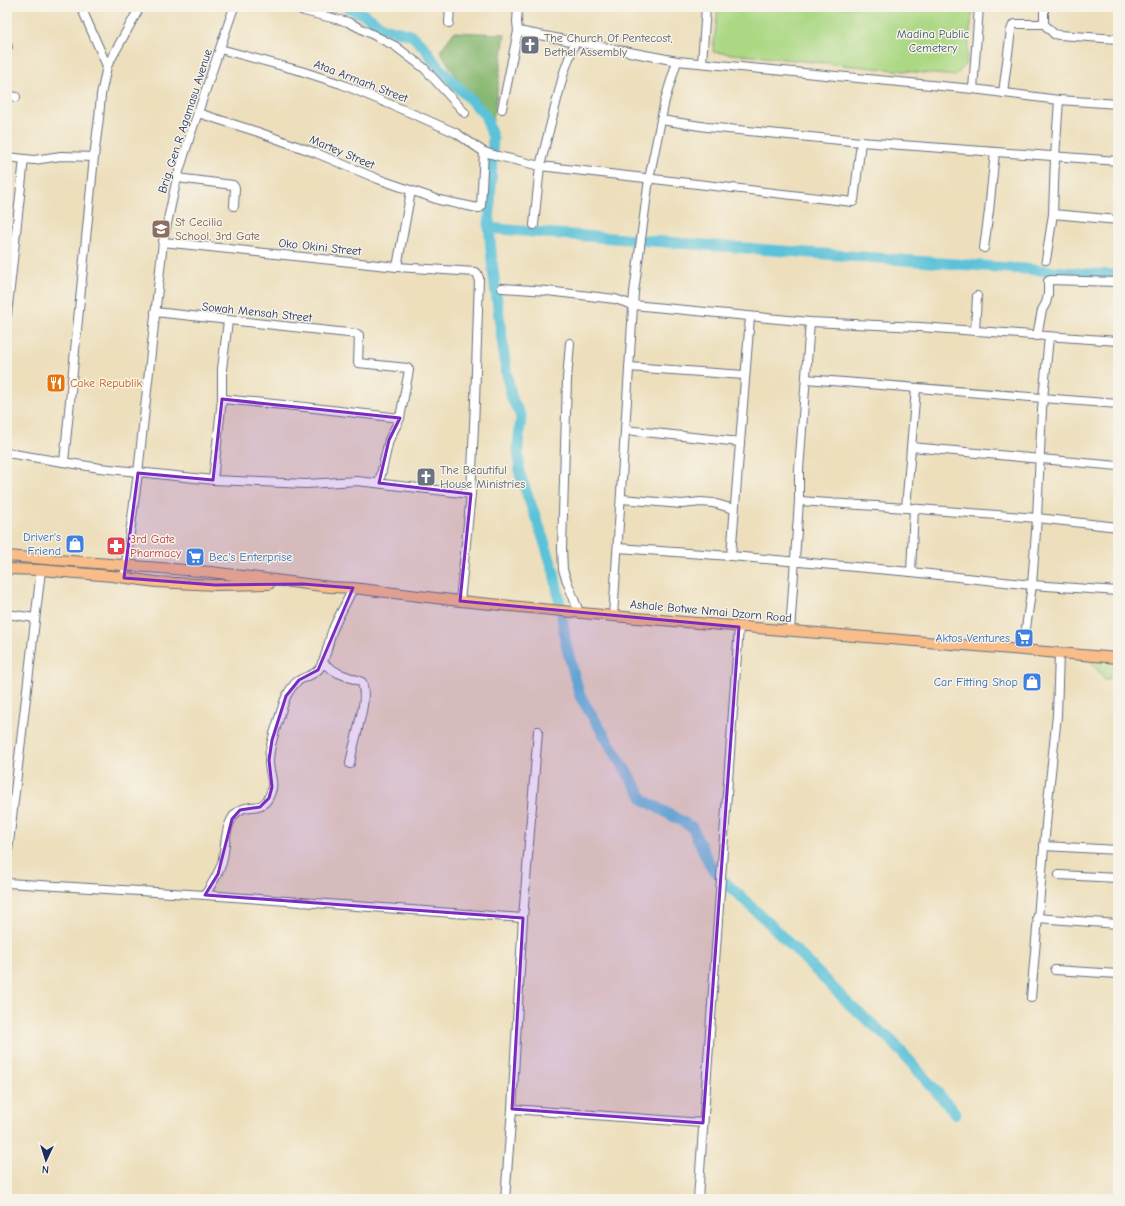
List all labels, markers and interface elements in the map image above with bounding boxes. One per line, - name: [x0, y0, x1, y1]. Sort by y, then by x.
- park label: Madina Public Cemetery: [897, 27, 970, 55]
- place label: The Church Of Pentecost, Bethel Assembly: [544, 31, 673, 59]
- church icon: The Church Of Pentecost, Bethel Assembly: [519, 34, 541, 56]
- street label: Brig. Gen R Agamasu Avenue: [155, 47, 215, 195]
- street label: Ataa Armarh Street: [312, 57, 411, 106]
- street label: Martey Street: [307, 132, 377, 172]
- place label: St Cecilia School, 3rd Gate: [175, 215, 260, 243]
- school or university icon: St Cecilia School, 3rd Gate: [150, 218, 172, 240]
- street label: Oko Okini Street: [278, 236, 363, 258]
- street label: Sowah Mensah Street: [201, 299, 313, 325]
- restaurant icon: Cake Republik: [45, 372, 67, 394]
- place label: Cake Republik: [70, 376, 142, 390]
- place label: The Beautiful House Ministries: [440, 463, 525, 491]
- church icon: The Beautiful House Ministries: [415, 466, 437, 488]
- place label: Driver's Friend: [23, 530, 61, 558]
- place label: 3rd Gate Pharmacy: [130, 532, 182, 560]
- shop icon: Driver's Friend: [64, 533, 86, 555]
- pharmacy icon: 3rd Gate Pharmacy: [105, 535, 127, 557]
- supermarket icon: Bec's Enterprise: [184, 546, 206, 568]
- place label: Bec's Enterprise: [209, 550, 292, 564]
- street label: Ashale Botwe Nmai Dzorn Road: [630, 597, 792, 625]
- supermarket icon: Aktos Ventures: [1013, 627, 1035, 649]
- place label: Aktos Ventures: [935, 631, 1010, 645]
- shop icon: Car Fitting Shop: [1021, 671, 1043, 693]
- place label: Car Fitting Shop: [934, 675, 1018, 689]
- north arrow: [26, 1140, 66, 1180]
- text: N: [41, 1163, 49, 1176]

